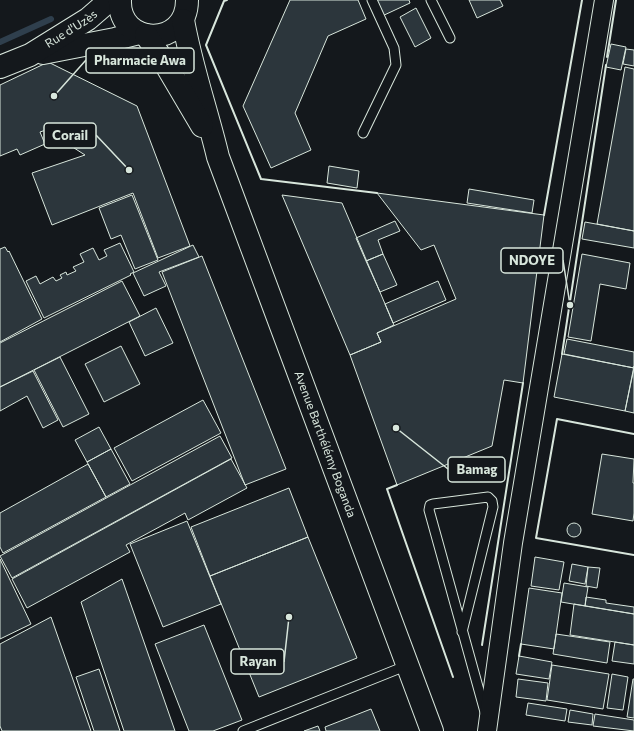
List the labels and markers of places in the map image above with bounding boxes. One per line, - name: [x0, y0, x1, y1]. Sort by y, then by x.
- callout: Pharmacie Awa: [86, 48, 194, 73]
- callout: Corail: [44, 123, 96, 148]
- callout: NDOYE: [501, 248, 563, 273]
- callout: Bamag: [448, 457, 505, 482]
- callout: Rayan: [231, 649, 284, 674]

